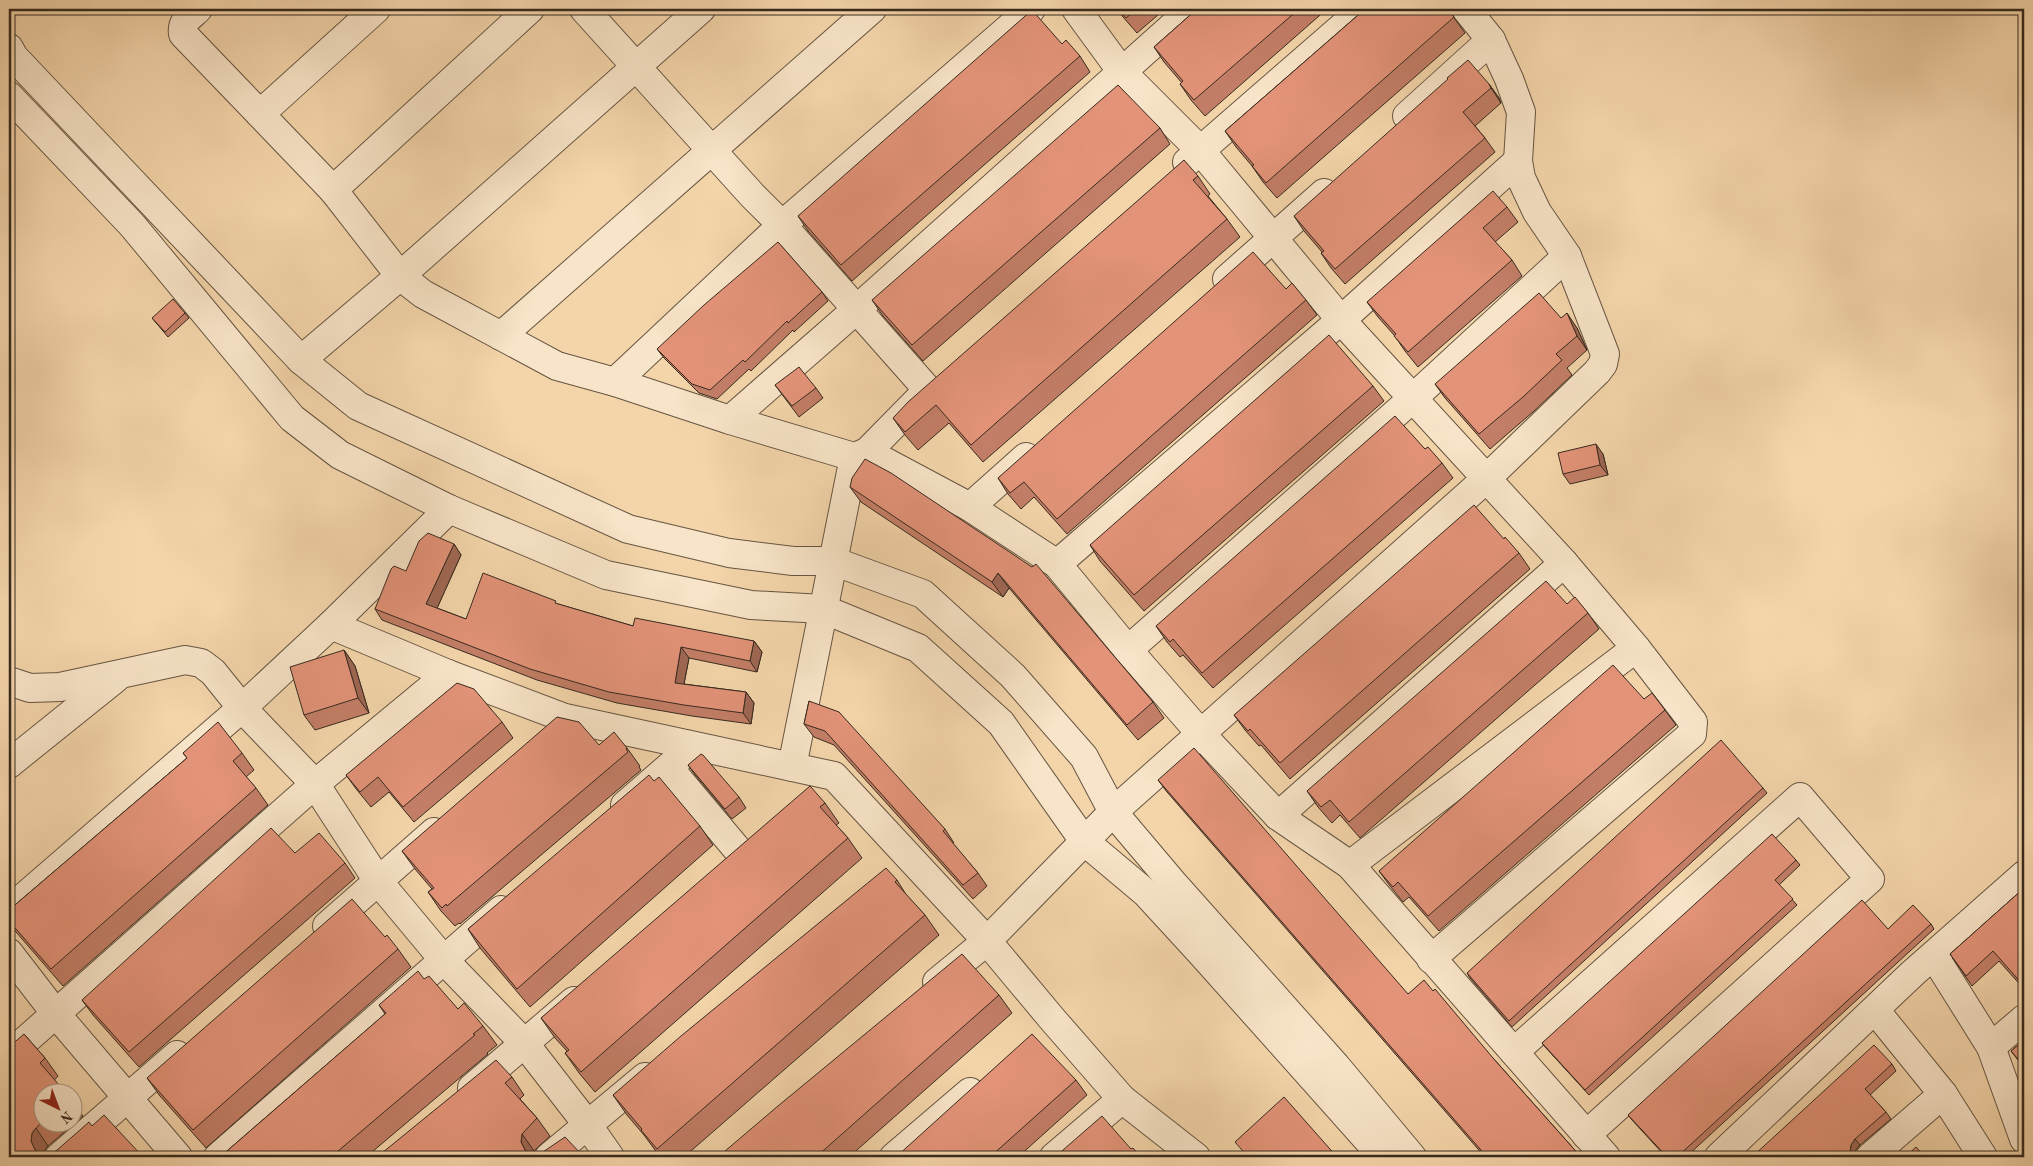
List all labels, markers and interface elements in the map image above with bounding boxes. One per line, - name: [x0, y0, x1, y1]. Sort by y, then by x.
- north arrow: [32, 1084, 82, 1134]
- text: N: [57, 1108, 75, 1126]

